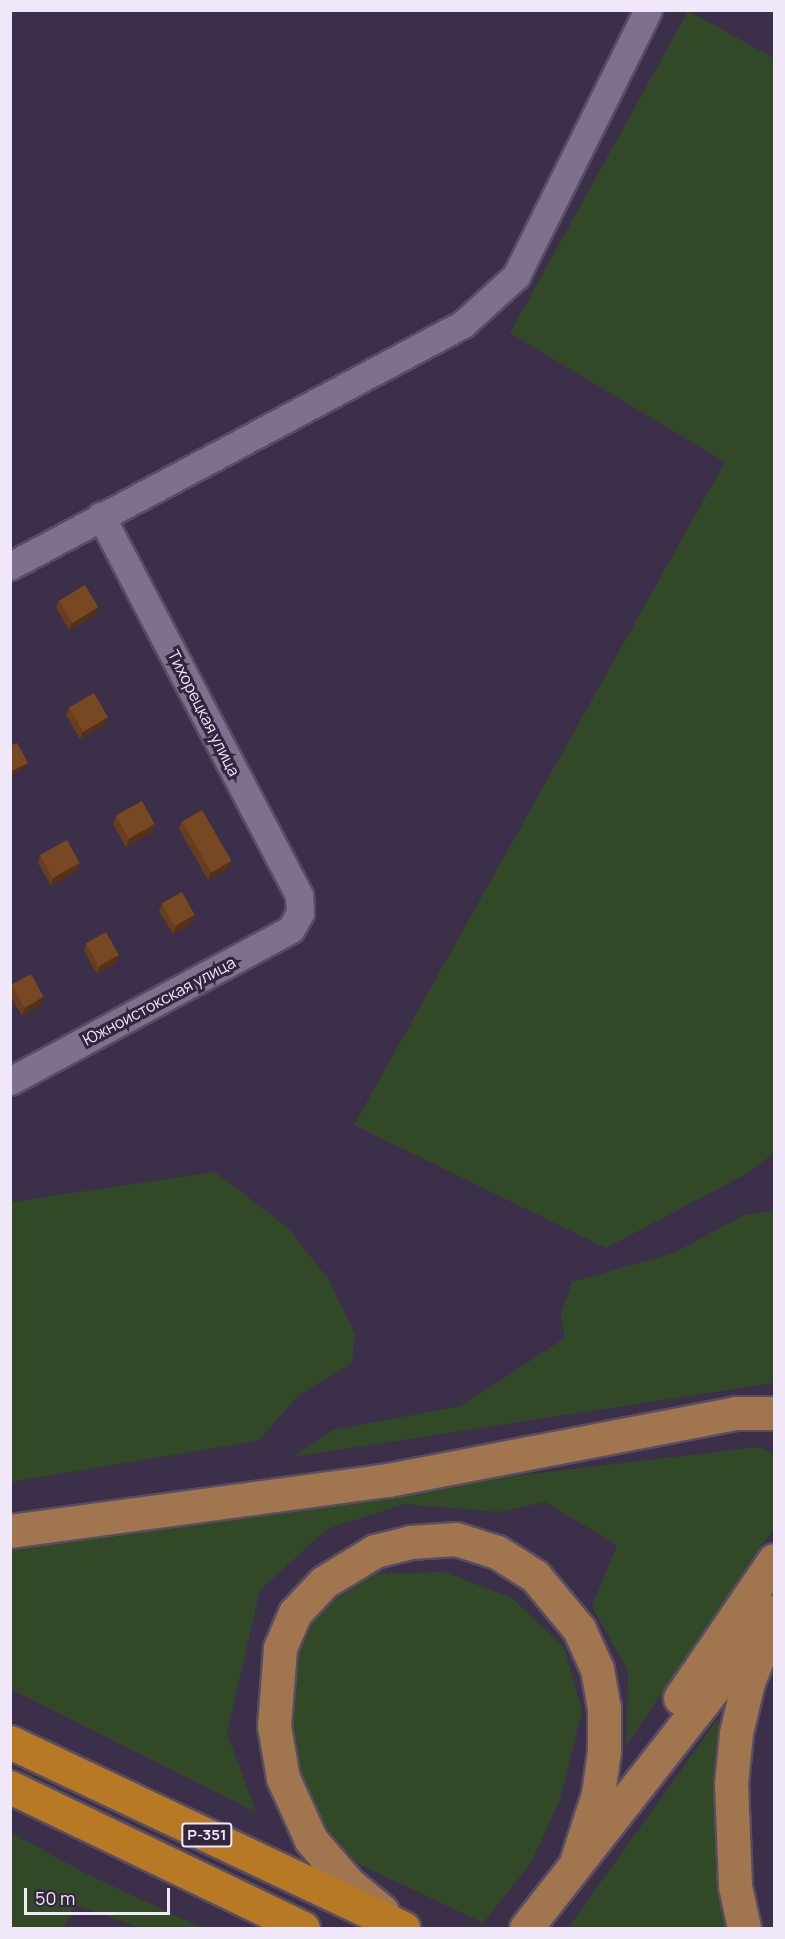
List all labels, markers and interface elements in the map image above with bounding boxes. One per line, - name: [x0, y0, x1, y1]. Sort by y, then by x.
- street label: Тихорецкая улица: [164, 647, 244, 779]
- street label: Южноистокская улица: [79, 953, 239, 1049]
- road number: Р-351: [180, 1823, 234, 1847]
- scale bar: [27, 1876, 172, 1914]
- text: 50 m: [35, 1886, 75, 1910]

